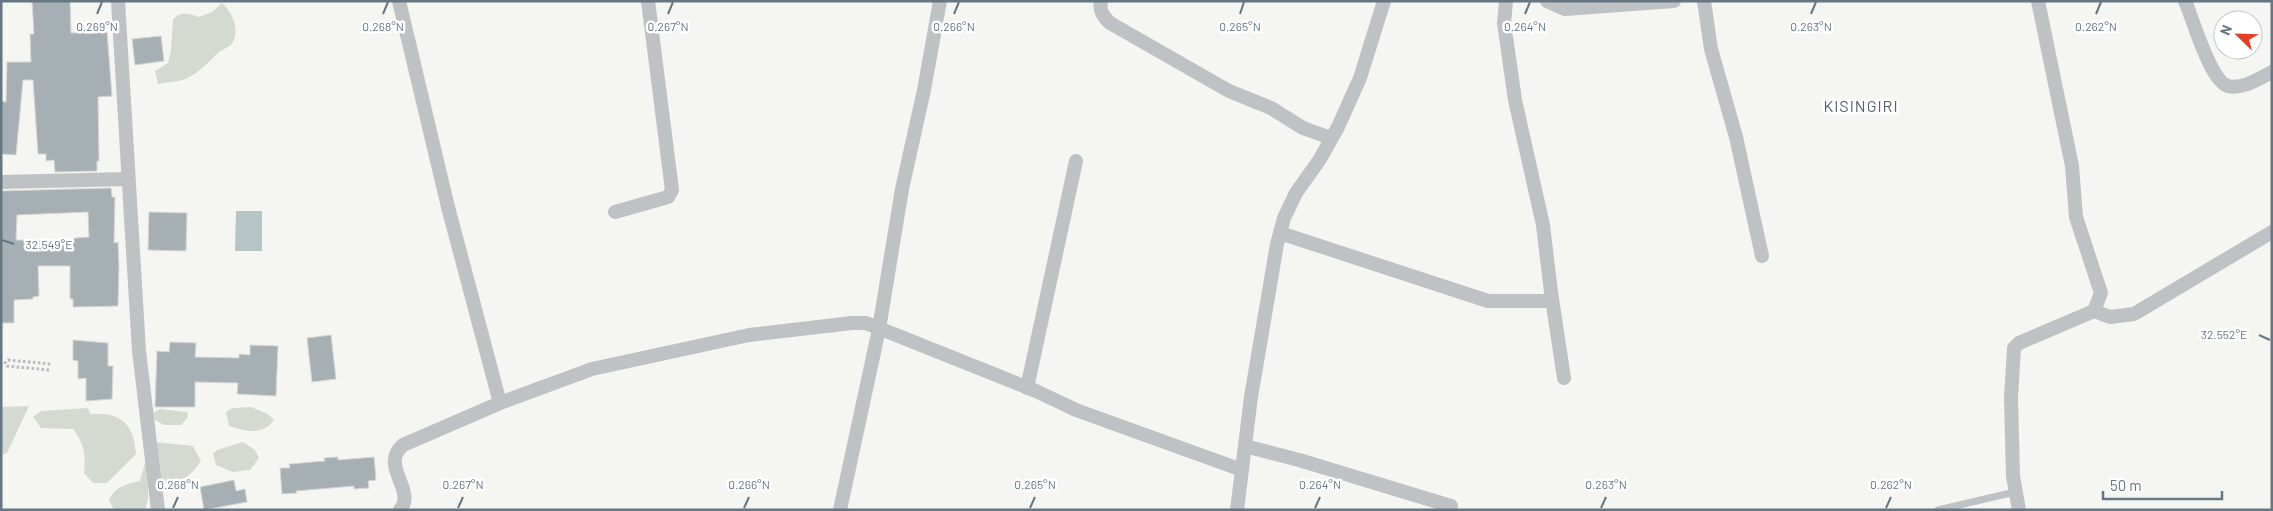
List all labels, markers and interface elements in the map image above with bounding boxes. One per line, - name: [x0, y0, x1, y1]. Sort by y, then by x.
- north arrow: [2213, 10, 2263, 60]
- text: 0.269°N: [76, 19, 118, 33]
- text: 0.268°N: [362, 19, 404, 33]
- text: 0.267°N: [647, 19, 689, 33]
- text: 0.266°N: [933, 19, 975, 33]
- text: 0.265°N: [1219, 19, 1261, 33]
- text: 0.264°N: [1504, 19, 1546, 33]
- text: 0.263°N: [1790, 19, 1832, 33]
- text: 0.262°N: [2075, 19, 2117, 33]
- text: N: [2216, 22, 2235, 37]
- district label: KISINGIRI: [1823, 96, 1899, 115]
- text: 32.549°E: [26, 237, 72, 251]
- text: 32.552°E: [2201, 327, 2247, 341]
- scale bar: [2103, 468, 2222, 500]
- text: 50 m: [2110, 476, 2142, 494]
- text: 0.268°N: [157, 477, 199, 491]
- text: 0.267°N: [442, 477, 484, 491]
- text: 0.266°N: [728, 477, 770, 491]
- text: 0.265°N: [1014, 477, 1056, 491]
- text: 0.264°N: [1299, 477, 1341, 491]
- text: 0.263°N: [1585, 477, 1627, 491]
- text: 0.262°N: [1870, 477, 1912, 491]

